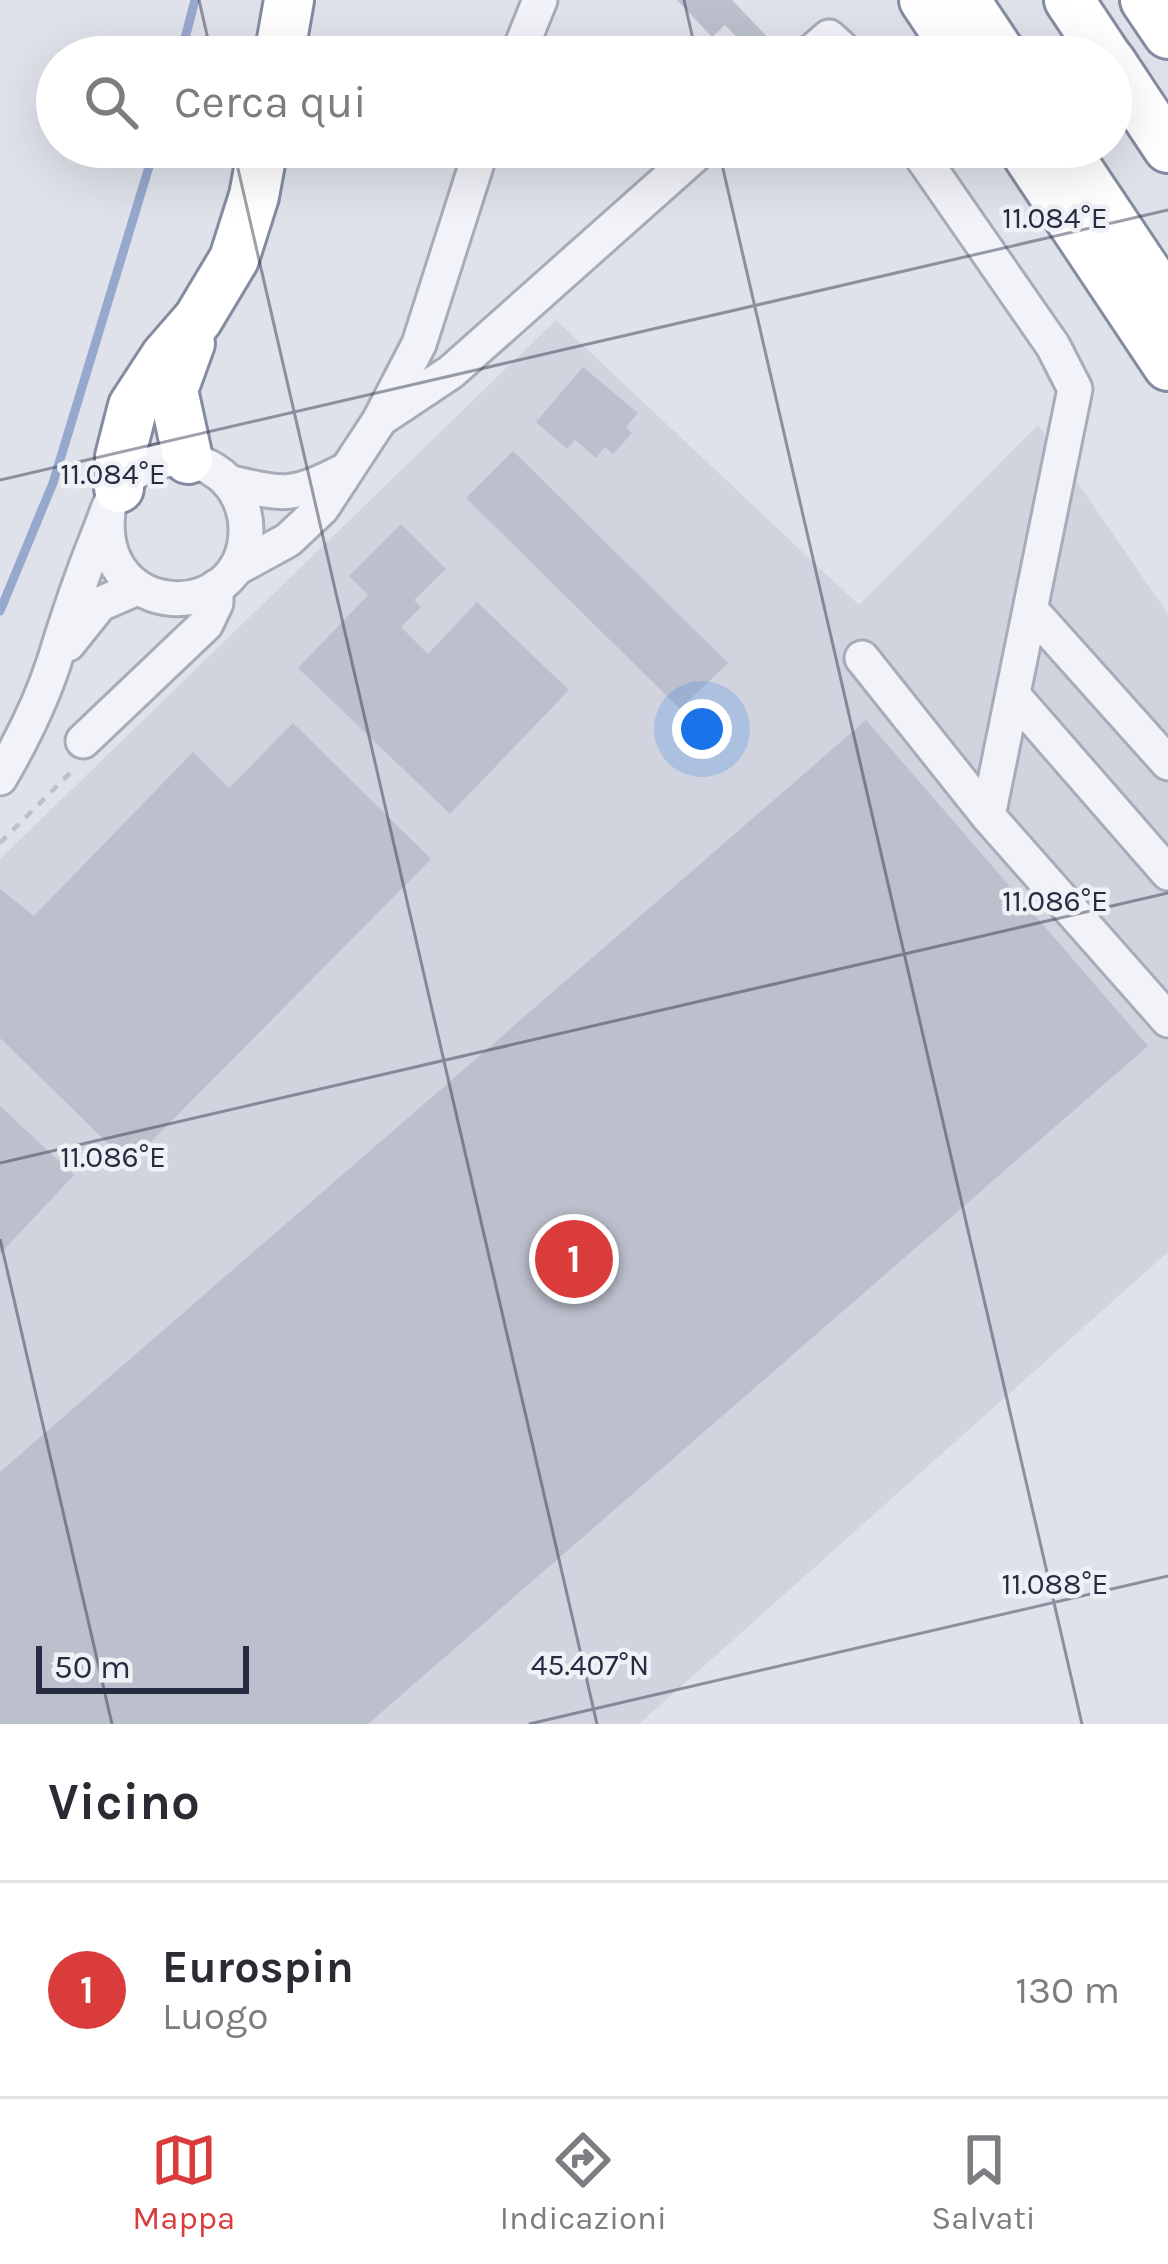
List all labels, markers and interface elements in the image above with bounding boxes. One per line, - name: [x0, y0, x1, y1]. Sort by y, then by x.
- search box: [36, 36, 1132, 168]
- icon: search: [78, 69, 144, 135]
- text: Cerca qui: [174, 76, 367, 128]
- text: 11.084°E: [1002, 200, 1108, 236]
- text: 11.084°E: [60, 456, 166, 492]
- your location: [672, 699, 732, 759]
- text: 11.086°E: [1002, 883, 1108, 919]
- text: 11.086°E: [60, 1139, 166, 1175]
- pin: 1: [535, 1214, 613, 1304]
- text: 11.088°E: [1002, 1566, 1108, 1602]
- scale bar: [36, 1640, 249, 1693]
- text: 45.407°N: [531, 1647, 649, 1683]
- text: 50 m: [54, 1648, 131, 1686]
- text: Vicino: [48, 1772, 200, 1832]
- text: Eurospin: [162, 1941, 354, 1993]
- text: 1: [80, 1967, 94, 2013]
- text: 130 m: [1015, 1967, 1120, 2013]
- text: Luogo: [162, 1993, 269, 2039]
- tab: Mappa: [132, 2127, 235, 2237]
- tab: Indicazioni: [500, 2127, 667, 2237]
- tab: Salvati: [931, 2127, 1036, 2237]

